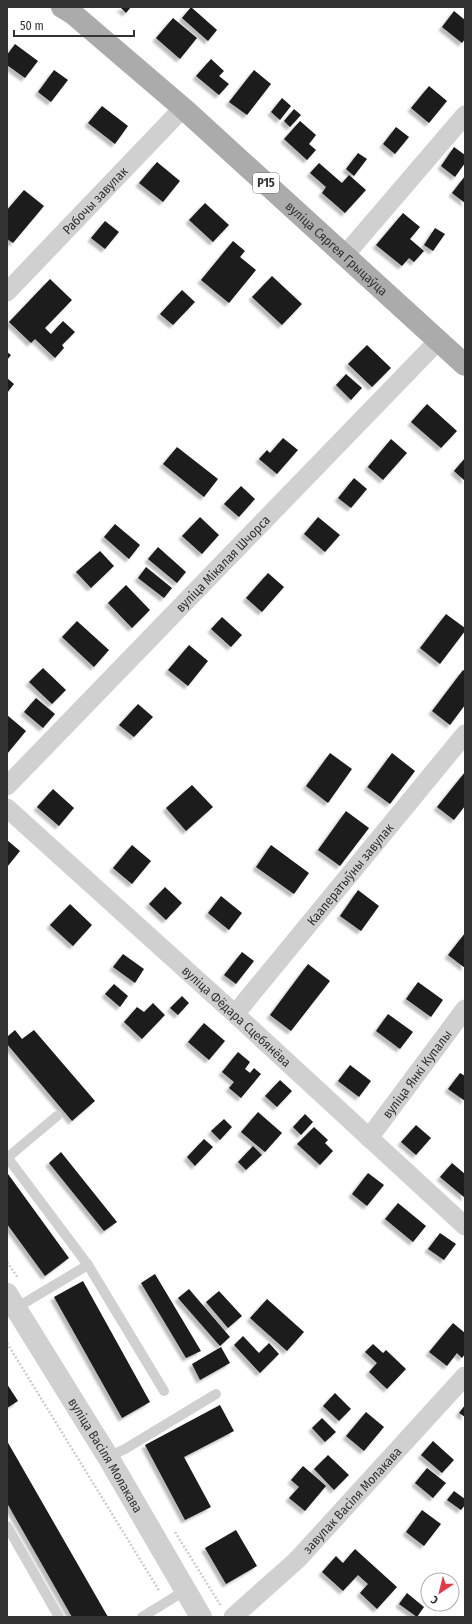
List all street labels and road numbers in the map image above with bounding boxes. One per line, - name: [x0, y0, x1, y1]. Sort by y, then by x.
- street label: Рабочы завулак: [59, 164, 131, 237]
- road number: Р15: [253, 173, 279, 193]
- street label: вуліца Сяргея Грыцаўца: [283, 199, 391, 299]
- street label: вуліца Мікалая Шчорса: [173, 512, 273, 615]
- street label: Кааператыўны завулак: [304, 820, 397, 928]
- street label: вуліца Фёдара Сцебянёва: [179, 963, 294, 1070]
- street label: вуліца Янкі Купалы: [379, 1027, 455, 1121]
- street label: вуліца Васіля Молакава: [65, 1395, 146, 1515]
- street label: завулак Васіля Молакава: [300, 1444, 405, 1557]

